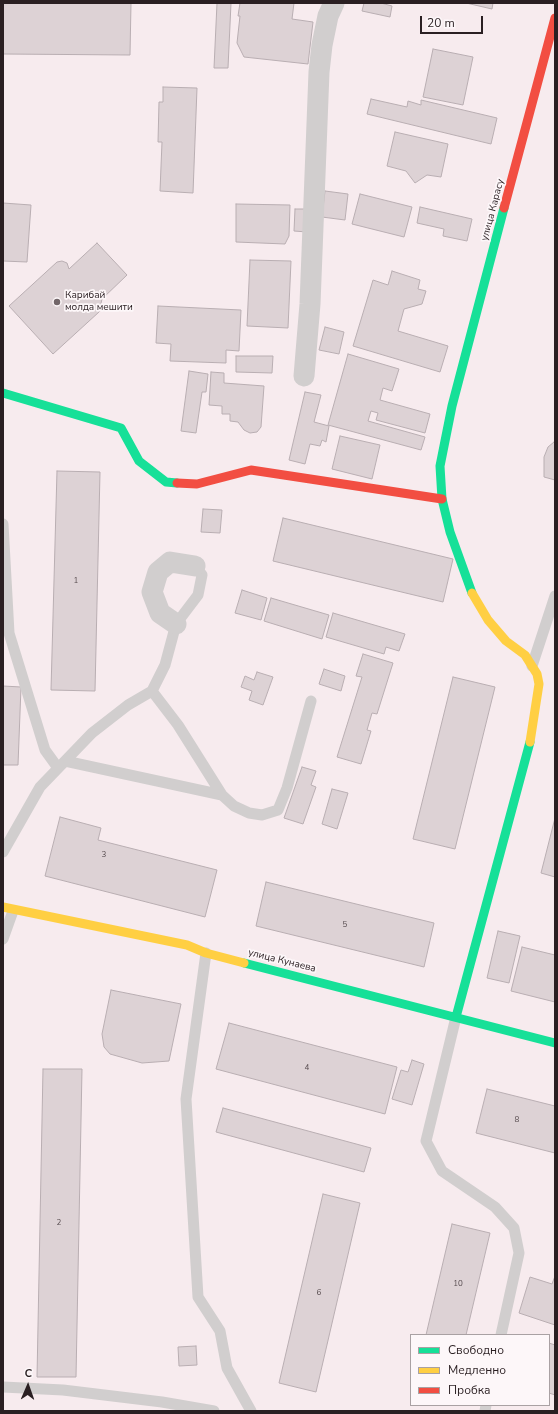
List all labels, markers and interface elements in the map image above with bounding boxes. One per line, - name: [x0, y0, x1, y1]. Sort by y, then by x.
- scale bar: [422, 8, 485, 34]
- text: 20 m: [427, 15, 455, 31]
- street label: улица Карасу: [479, 178, 507, 242]
- place label: Карибай молда мешити: [65, 290, 133, 314]
- marker: Карибай молда мешити: [52, 297, 62, 307]
- house number: 1: [74, 576, 78, 586]
- house number: 3: [102, 850, 106, 860]
- house number: 5: [343, 920, 347, 930]
- street label: улица Кунаева: [247, 947, 317, 975]
- house number: 4: [305, 1063, 309, 1073]
- house number: 8: [515, 1115, 519, 1125]
- house number: 2: [57, 1218, 61, 1228]
- house number: 10: [453, 1279, 463, 1289]
- house number: 6: [317, 1288, 321, 1298]
- legend: [410, 1334, 550, 1406]
- text: Свободно: [448, 1342, 504, 1358]
- text: Медленно: [448, 1362, 506, 1378]
- north arrow: [8, 1366, 48, 1406]
- text: С: [24, 1366, 32, 1381]
- text: Пробка: [448, 1382, 491, 1398]

